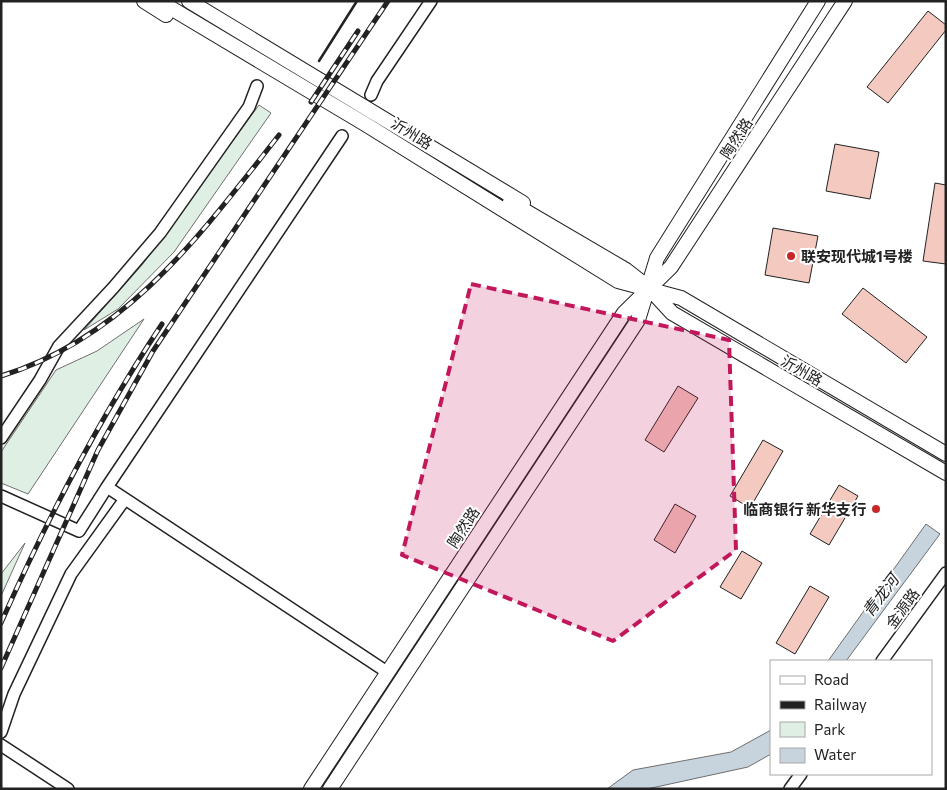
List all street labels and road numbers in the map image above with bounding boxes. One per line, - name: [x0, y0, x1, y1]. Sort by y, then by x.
- street label: 沂州路: [388, 113, 436, 153]
- street label: 陶然路: [716, 114, 756, 162]
- street label: 沂州路: [778, 351, 826, 389]
- street label: 陶然路: [443, 503, 483, 551]
- street label: 金源路: [881, 585, 923, 631]

